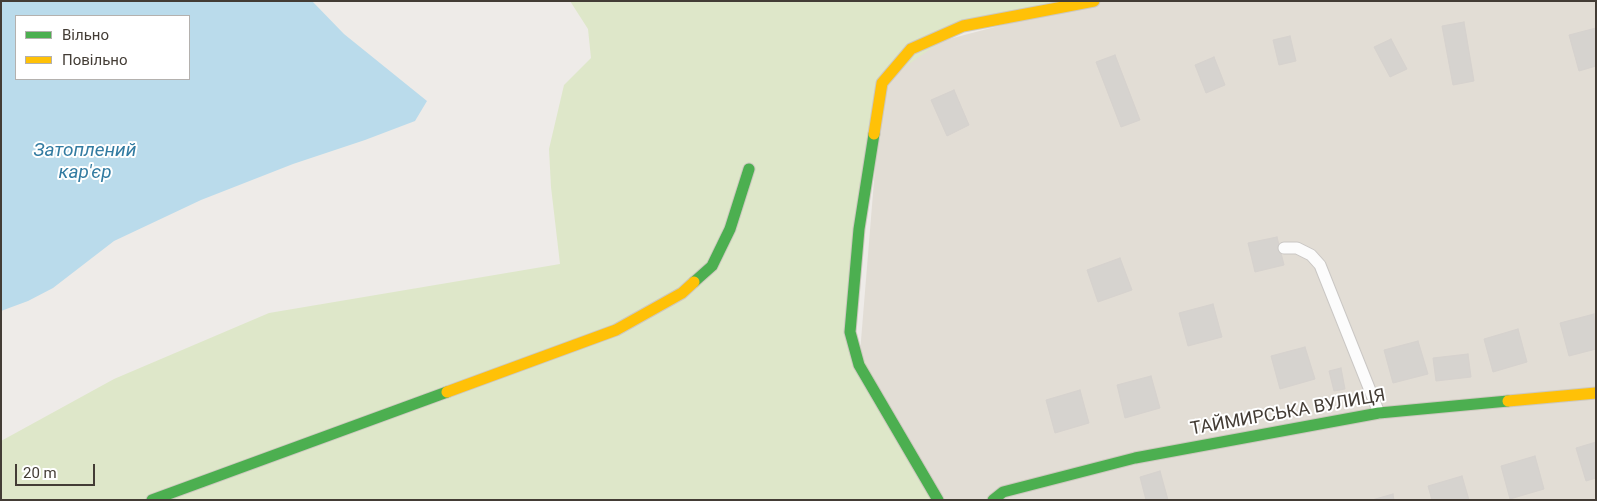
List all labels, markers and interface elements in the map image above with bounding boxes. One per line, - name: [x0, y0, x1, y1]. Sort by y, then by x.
- legend: [15, 15, 190, 80]
- text: Вільно: [62, 26, 109, 44]
- text: Повільно: [62, 51, 128, 69]
- water label: Затоплений кар'єр: [34, 140, 136, 184]
- street label: ТАЙМИРСЬКА ВУЛИЦЯ: [1189, 385, 1387, 441]
- scale bar: [18, 454, 98, 486]
- text: 20 m: [23, 464, 57, 482]

